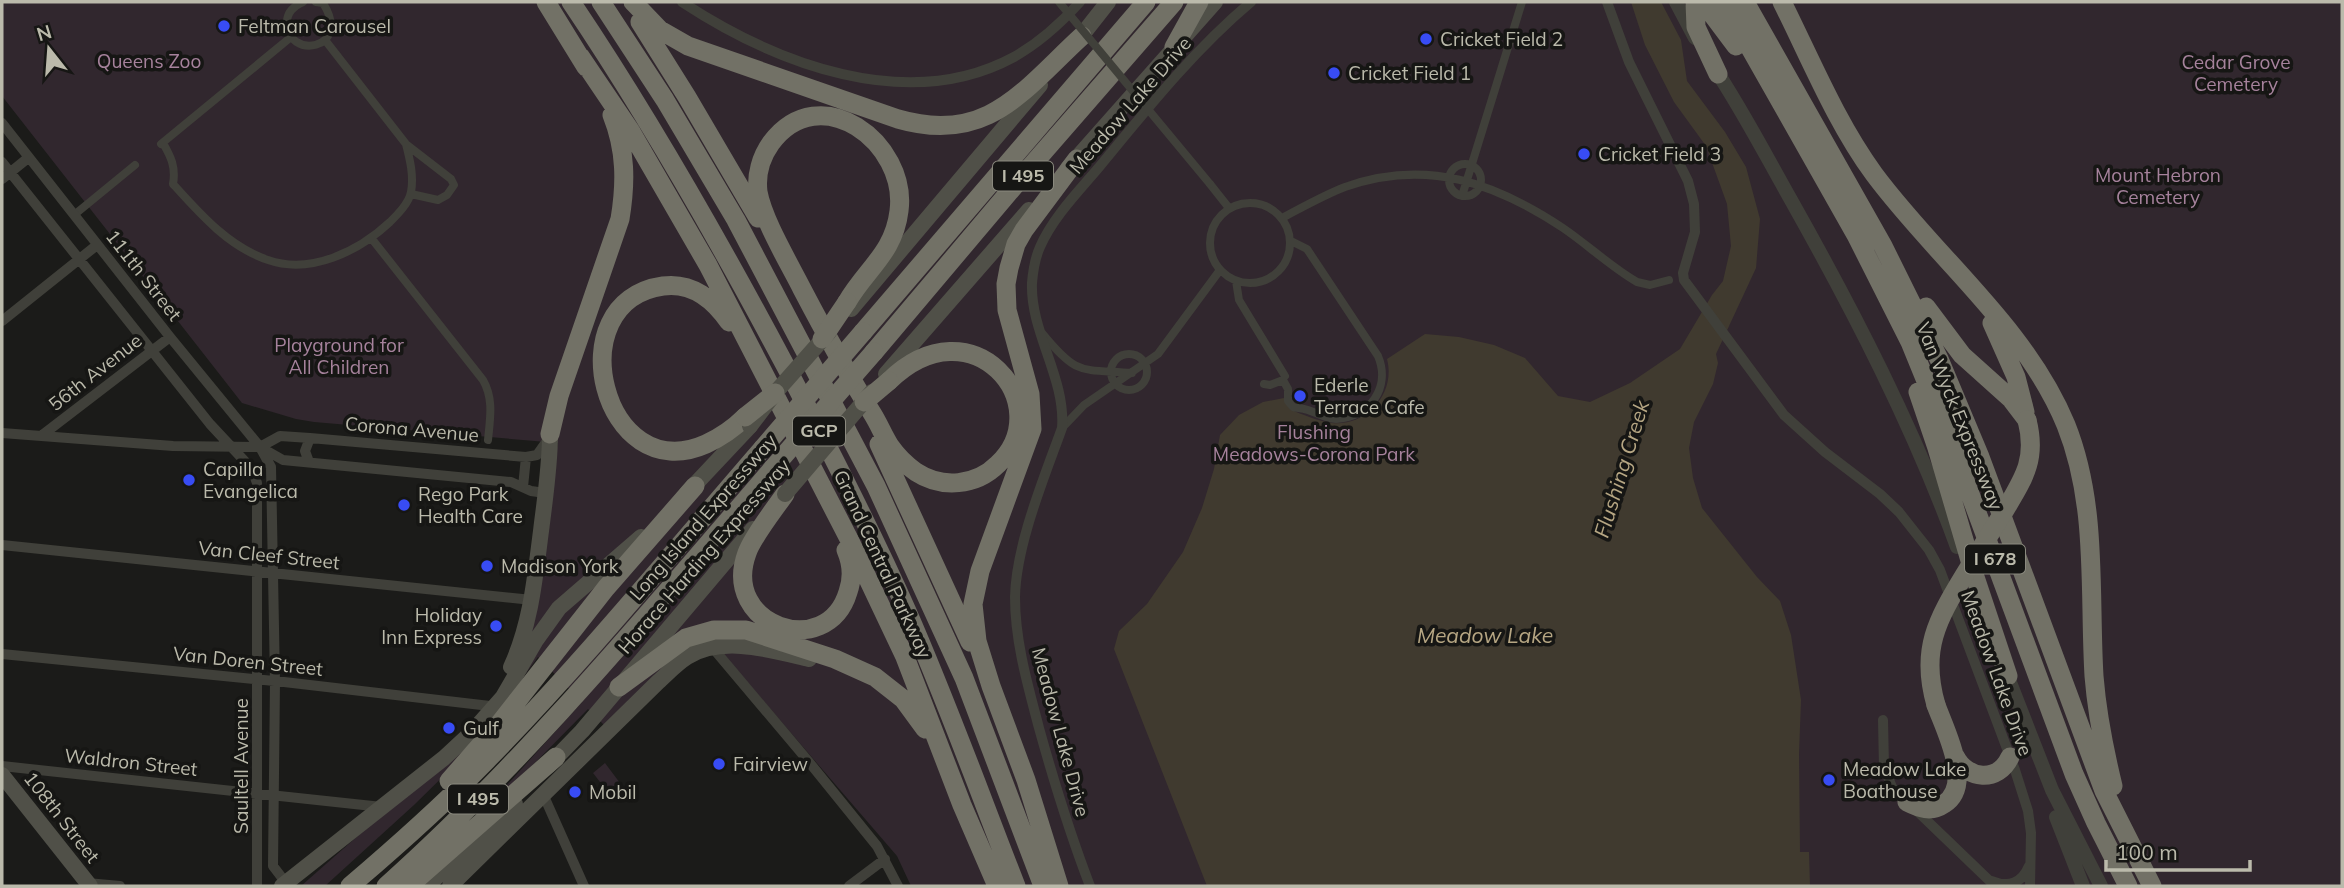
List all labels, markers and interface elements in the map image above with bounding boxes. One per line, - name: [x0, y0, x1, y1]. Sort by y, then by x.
- north arrow: [14, 14, 84, 84]
- place label: Feltman Carousel: [238, 14, 391, 38]
- marker: Feltman Carousel: [216, 18, 232, 34]
- text: N: [34, 19, 54, 46]
- place label: Cricket Field 2: [1440, 27, 1563, 51]
- street label: Meadow Lake Drive: [1064, 31, 1196, 179]
- marker: Cricket Field 2: [1418, 31, 1434, 47]
- park label: Queens Zoo: [97, 49, 201, 73]
- park label: Cedar Grove Cemetery: [2182, 50, 2290, 96]
- place label: Cricket Field 1: [1348, 61, 1471, 85]
- marker: Cricket Field 1: [1326, 65, 1342, 81]
- place label: Cricket Field 3: [1598, 142, 1721, 166]
- marker: Cricket Field 3: [1576, 146, 1592, 162]
- road number: I 495: [993, 162, 1053, 190]
- park label: Mount Hebron Cemetery: [2095, 163, 2221, 209]
- street label: 111th Street: [101, 224, 187, 326]
- street label: Van Wyck Expressway: [1911, 319, 2009, 513]
- street label: 56th Avenue: [44, 328, 146, 416]
- park label: Playground for All Children: [274, 333, 404, 379]
- place label: Ederle Terrace Cafe: [1314, 373, 1425, 419]
- marker: Ederle Terrace Cafe: [1292, 388, 1308, 404]
- water label: Flushing Creek: [1588, 396, 1655, 541]
- street label: Corona Avenue: [344, 411, 480, 447]
- road number: GCP: [793, 416, 845, 446]
- park label: Flushing Meadows-Corona Park: [1213, 420, 1415, 466]
- street label: Long Island Expressway: [624, 429, 782, 605]
- street label: Horace Harding Expressway: [613, 454, 795, 658]
- place label: Capilla Evangelica: [203, 457, 298, 503]
- street label: Grand Central Parkway: [829, 466, 937, 662]
- marker: Capilla Evangelica: [181, 472, 197, 488]
- place label: Rego Park Health Care: [418, 482, 523, 528]
- marker: Rego Park Health Care: [396, 497, 412, 513]
- street label: Van Cleef Street: [197, 536, 341, 574]
- road number: I 678: [1965, 544, 2025, 574]
- place label: Madison York: [501, 554, 619, 578]
- marker: Madison York: [479, 558, 495, 574]
- street label: Meadow Lake Drive: [1956, 587, 2038, 759]
- place label: Holiday Inn Express: [381, 603, 482, 649]
- marker: Holiday Inn Express: [488, 618, 504, 634]
- water label: Meadow Lake: [1417, 622, 1553, 648]
- street label: Van Doren Street: [172, 641, 324, 681]
- street label: Meadow Lake Drive: [1027, 645, 1095, 819]
- street label: Saultell Avenue: [229, 698, 253, 834]
- place label: Gulf: [463, 716, 499, 740]
- marker: Gulf: [441, 720, 457, 736]
- street label: Waldron Street: [63, 743, 199, 781]
- place label: Fairview: [733, 752, 808, 776]
- marker: Fairview: [711, 756, 727, 772]
- place label: Meadow Lake Boathouse: [1843, 757, 1966, 803]
- street label: 108th Street: [19, 766, 105, 868]
- marker: Meadow Lake Boathouse: [1821, 772, 1837, 788]
- place label: Mobil: [589, 780, 637, 804]
- road number: I 495: [448, 784, 508, 814]
- marker: Mobil: [567, 784, 583, 800]
- scale bar: [2106, 828, 2250, 872]
- text: 100 m: [2116, 839, 2178, 865]

